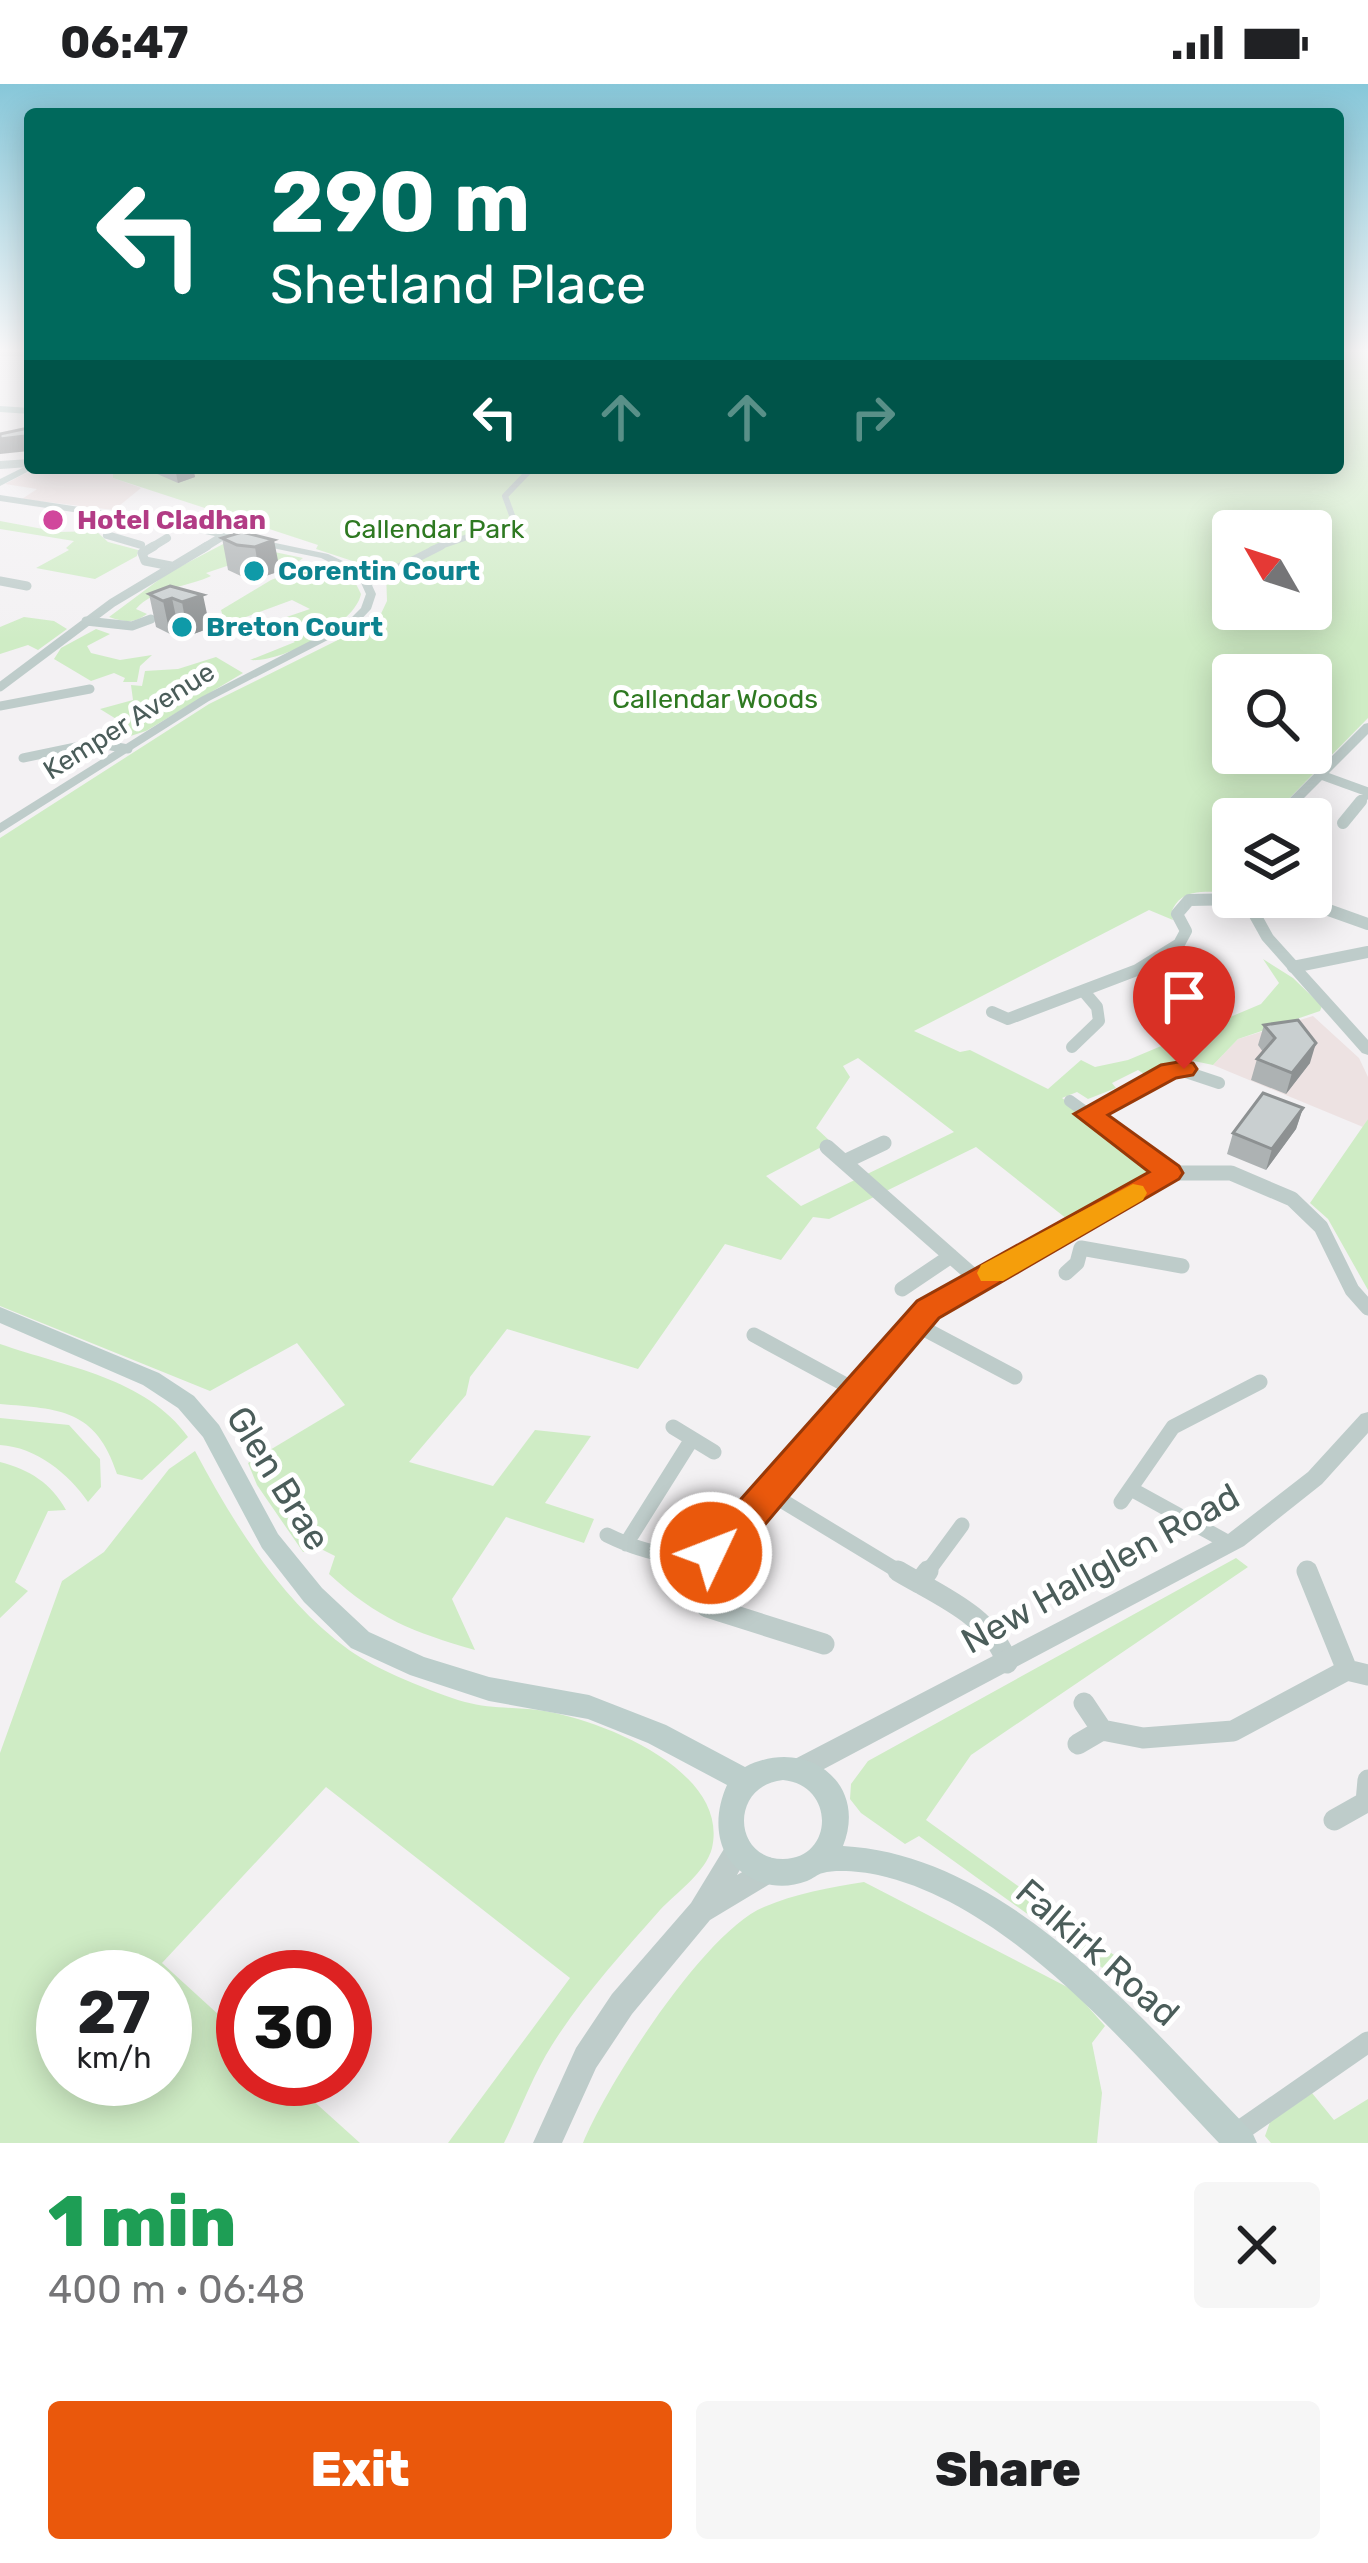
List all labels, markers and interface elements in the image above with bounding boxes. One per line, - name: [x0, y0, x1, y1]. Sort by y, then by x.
- text: 06:47: [60, 16, 188, 69]
- text: 290 m: [270, 152, 530, 252]
- icon: left: [72, 156, 228, 312]
- text: Shetland Place: [270, 253, 646, 317]
- icon: left: [462, 384, 528, 450]
- icon: ahead: [588, 384, 654, 450]
- icon: ahead: [714, 384, 780, 450]
- icon: right: [840, 384, 906, 450]
- place label: Hotel Cladhan: [77, 504, 266, 536]
- marker: Hotel Cladhan: [40, 507, 66, 533]
- north arrow: [1212, 510, 1332, 630]
- map controls: [1212, 510, 1332, 918]
- park label: Callendar Park: [344, 513, 525, 545]
- place label: Corentin Court: [278, 555, 480, 587]
- marker: Corentin Court: [241, 558, 267, 584]
- place label: Breton Court: [206, 611, 383, 643]
- marker: Breton Court: [169, 614, 195, 640]
- button: search: [1212, 654, 1332, 774]
- street label: Kemper Avenue: [37, 656, 221, 786]
- park label: Callendar Woods: [612, 683, 818, 715]
- button: layers: [1212, 798, 1332, 918]
- pin: [1133, 946, 1235, 1069]
- icon: arrive: [1151, 964, 1217, 1030]
- street label: Glen Brae: [218, 1398, 340, 1558]
- street label: New Hallglen Road: [954, 1474, 1247, 1663]
- position arrow: [648, 1490, 774, 1616]
- street label: Falkirk Road: [1007, 1870, 1188, 2035]
- speed limit sign: 30: [216, 1950, 372, 2106]
- text: 27: [77, 1977, 151, 2048]
- text: km/h: [77, 2040, 151, 2076]
- text: 1 min: [48, 2179, 236, 2264]
- button: close: [1194, 2182, 1320, 2308]
- text: 400 m · 06:48: [48, 2267, 305, 2313]
- button: Exit: [48, 2401, 672, 2539]
- button: Share: [696, 2401, 1320, 2539]

